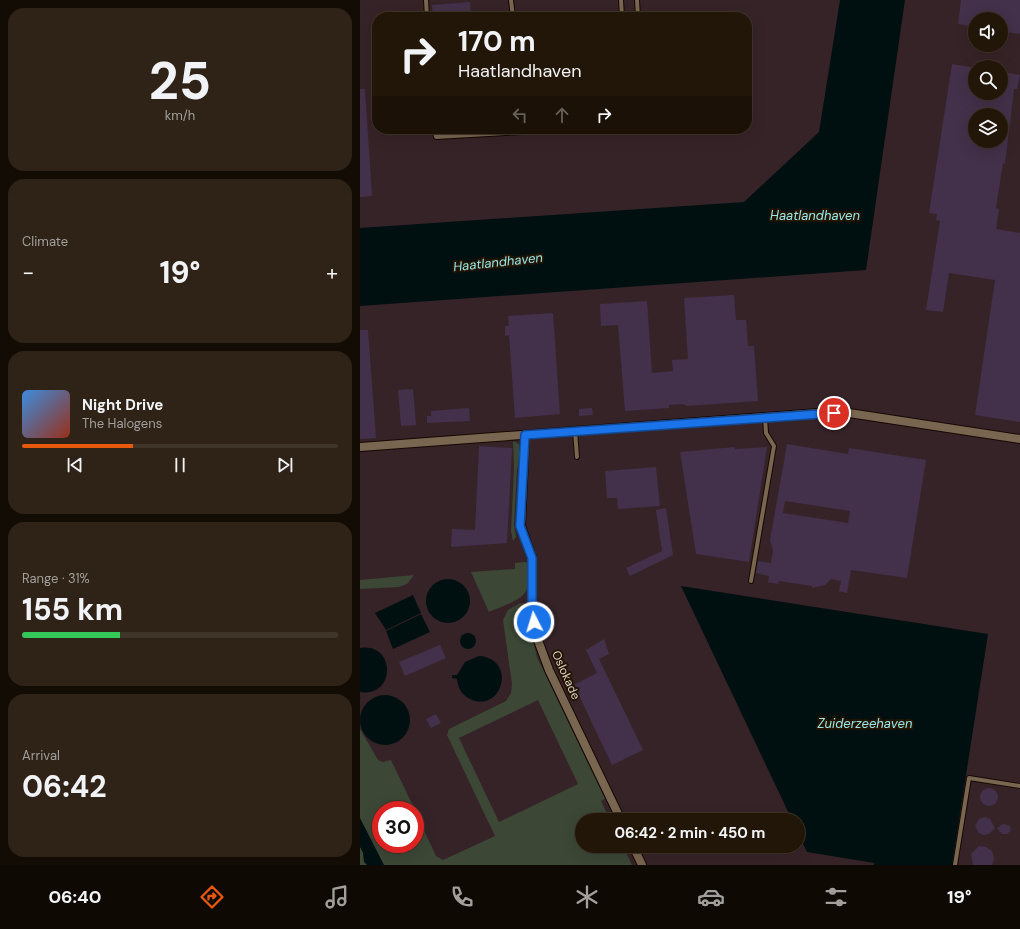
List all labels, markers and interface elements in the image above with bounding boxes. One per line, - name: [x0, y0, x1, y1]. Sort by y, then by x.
- map controls: [968, 12, 1008, 148]
- button: sound: [968, 12, 1008, 52]
- text: 170 m: [458, 23, 536, 60]
- icon: right: [392, 28, 444, 80]
- text: 25: [149, 47, 211, 115]
- text: Haatlandhaven: [458, 59, 581, 83]
- button: search: [968, 60, 1008, 100]
- icon: left: [509, 104, 531, 126]
- icon: ahead: [551, 104, 573, 126]
- icon: right: [593, 104, 615, 126]
- text: km/h: [165, 107, 195, 124]
- button: layers: [968, 108, 1008, 148]
- water label: Haatlandhaven: [770, 207, 860, 224]
- text: Climate: [22, 233, 68, 250]
- water label: Haatlandhaven: [452, 249, 544, 275]
- text: 19°: [160, 253, 200, 292]
- text: −: [22, 258, 34, 287]
- text: +: [326, 258, 338, 287]
- text: Night Drive: [82, 395, 163, 415]
- pin: [817, 396, 851, 430]
- icon: arrive: [823, 402, 845, 424]
- text: The Halogens: [82, 415, 162, 432]
- icon: previous: [64, 454, 86, 476]
- icon: pause: [169, 454, 191, 476]
- icon: next: [274, 454, 296, 476]
- text: Range · 31%: [22, 570, 90, 587]
- text: 155 km: [22, 590, 123, 629]
- position arrow: [513, 601, 555, 643]
- street label: Oslokade: [548, 648, 584, 702]
- water label: Zuiderzeehaven: [818, 715, 912, 732]
- text: Arrival: [22, 747, 60, 764]
- text: 06:42: [22, 767, 107, 806]
- speed limit sign: 30: [372, 801, 424, 853]
- text: 06:42 · 2 min · 450 m: [615, 823, 765, 843]
- icon: directions: [198, 883, 226, 911]
- icon: music: [323, 883, 351, 911]
- icon: phone: [448, 883, 476, 911]
- icon: climate: [573, 883, 601, 911]
- icon: car: [697, 883, 725, 911]
- icon: filters: [822, 883, 850, 911]
- text: 06:40: [48, 885, 101, 909]
- text: 19°: [947, 885, 972, 909]

